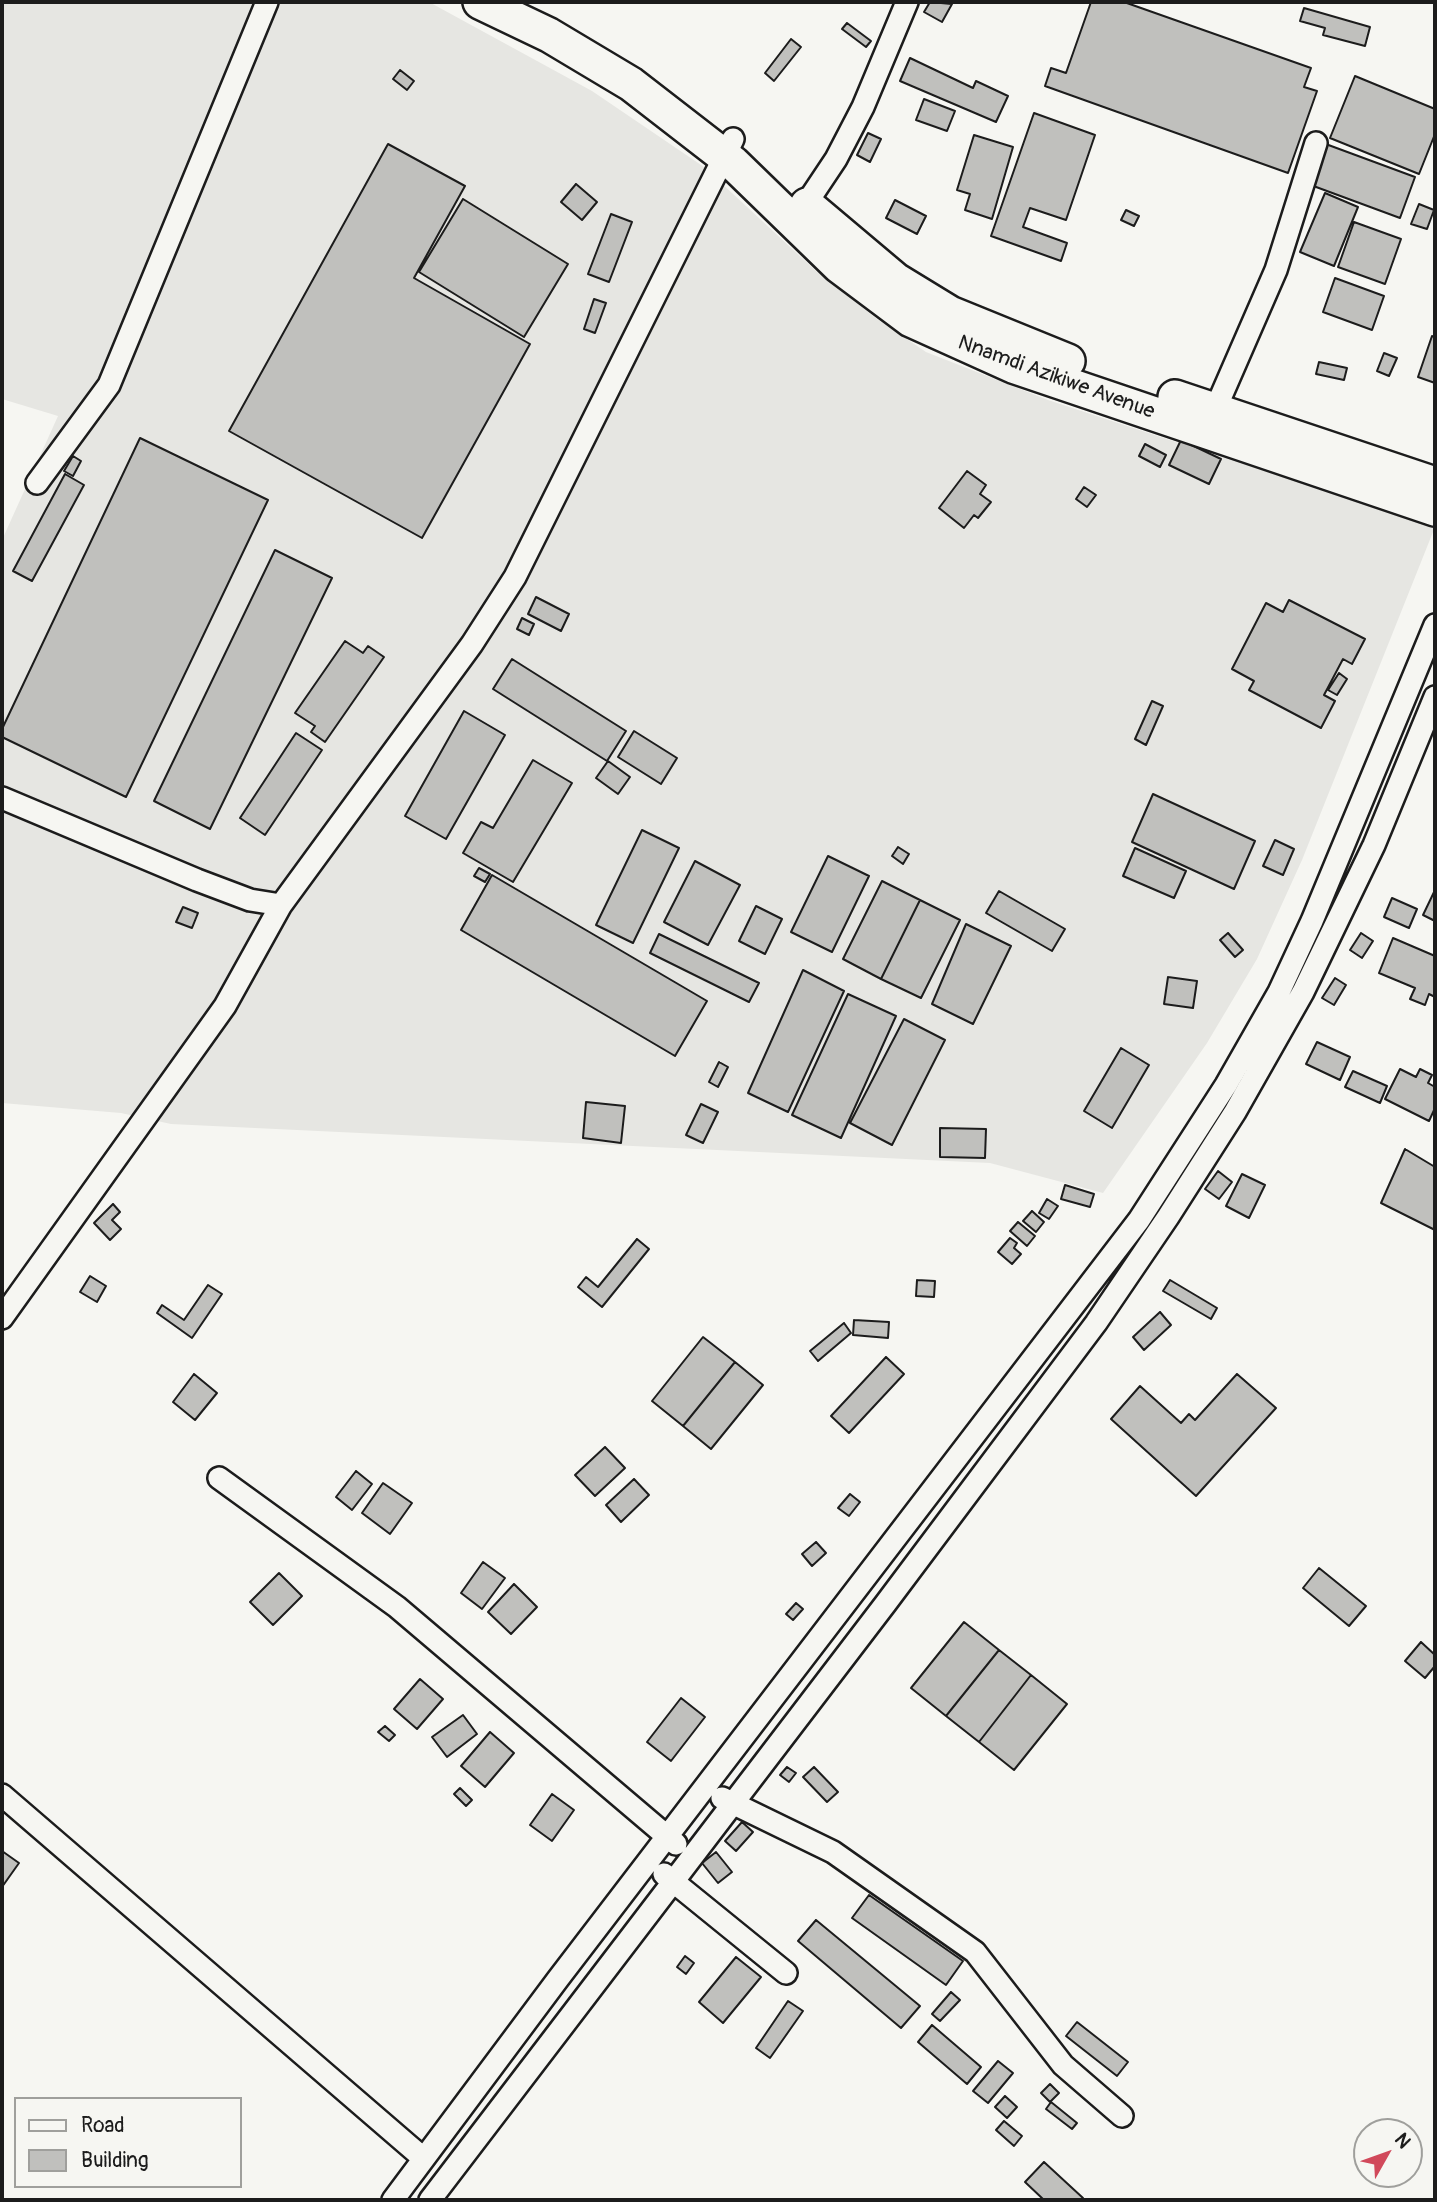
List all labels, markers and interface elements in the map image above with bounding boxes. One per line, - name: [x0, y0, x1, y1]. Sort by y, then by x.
- street label: Nnamdi Azikiwe Avenue: [954, 331, 1158, 425]
- legend: [14, 2097, 242, 2188]
- text: Road: [81, 2112, 125, 2139]
- north arrow: [1353, 2118, 1423, 2188]
- text: N: [1389, 2128, 1416, 2153]
- text: Building: [81, 2147, 148, 2174]

